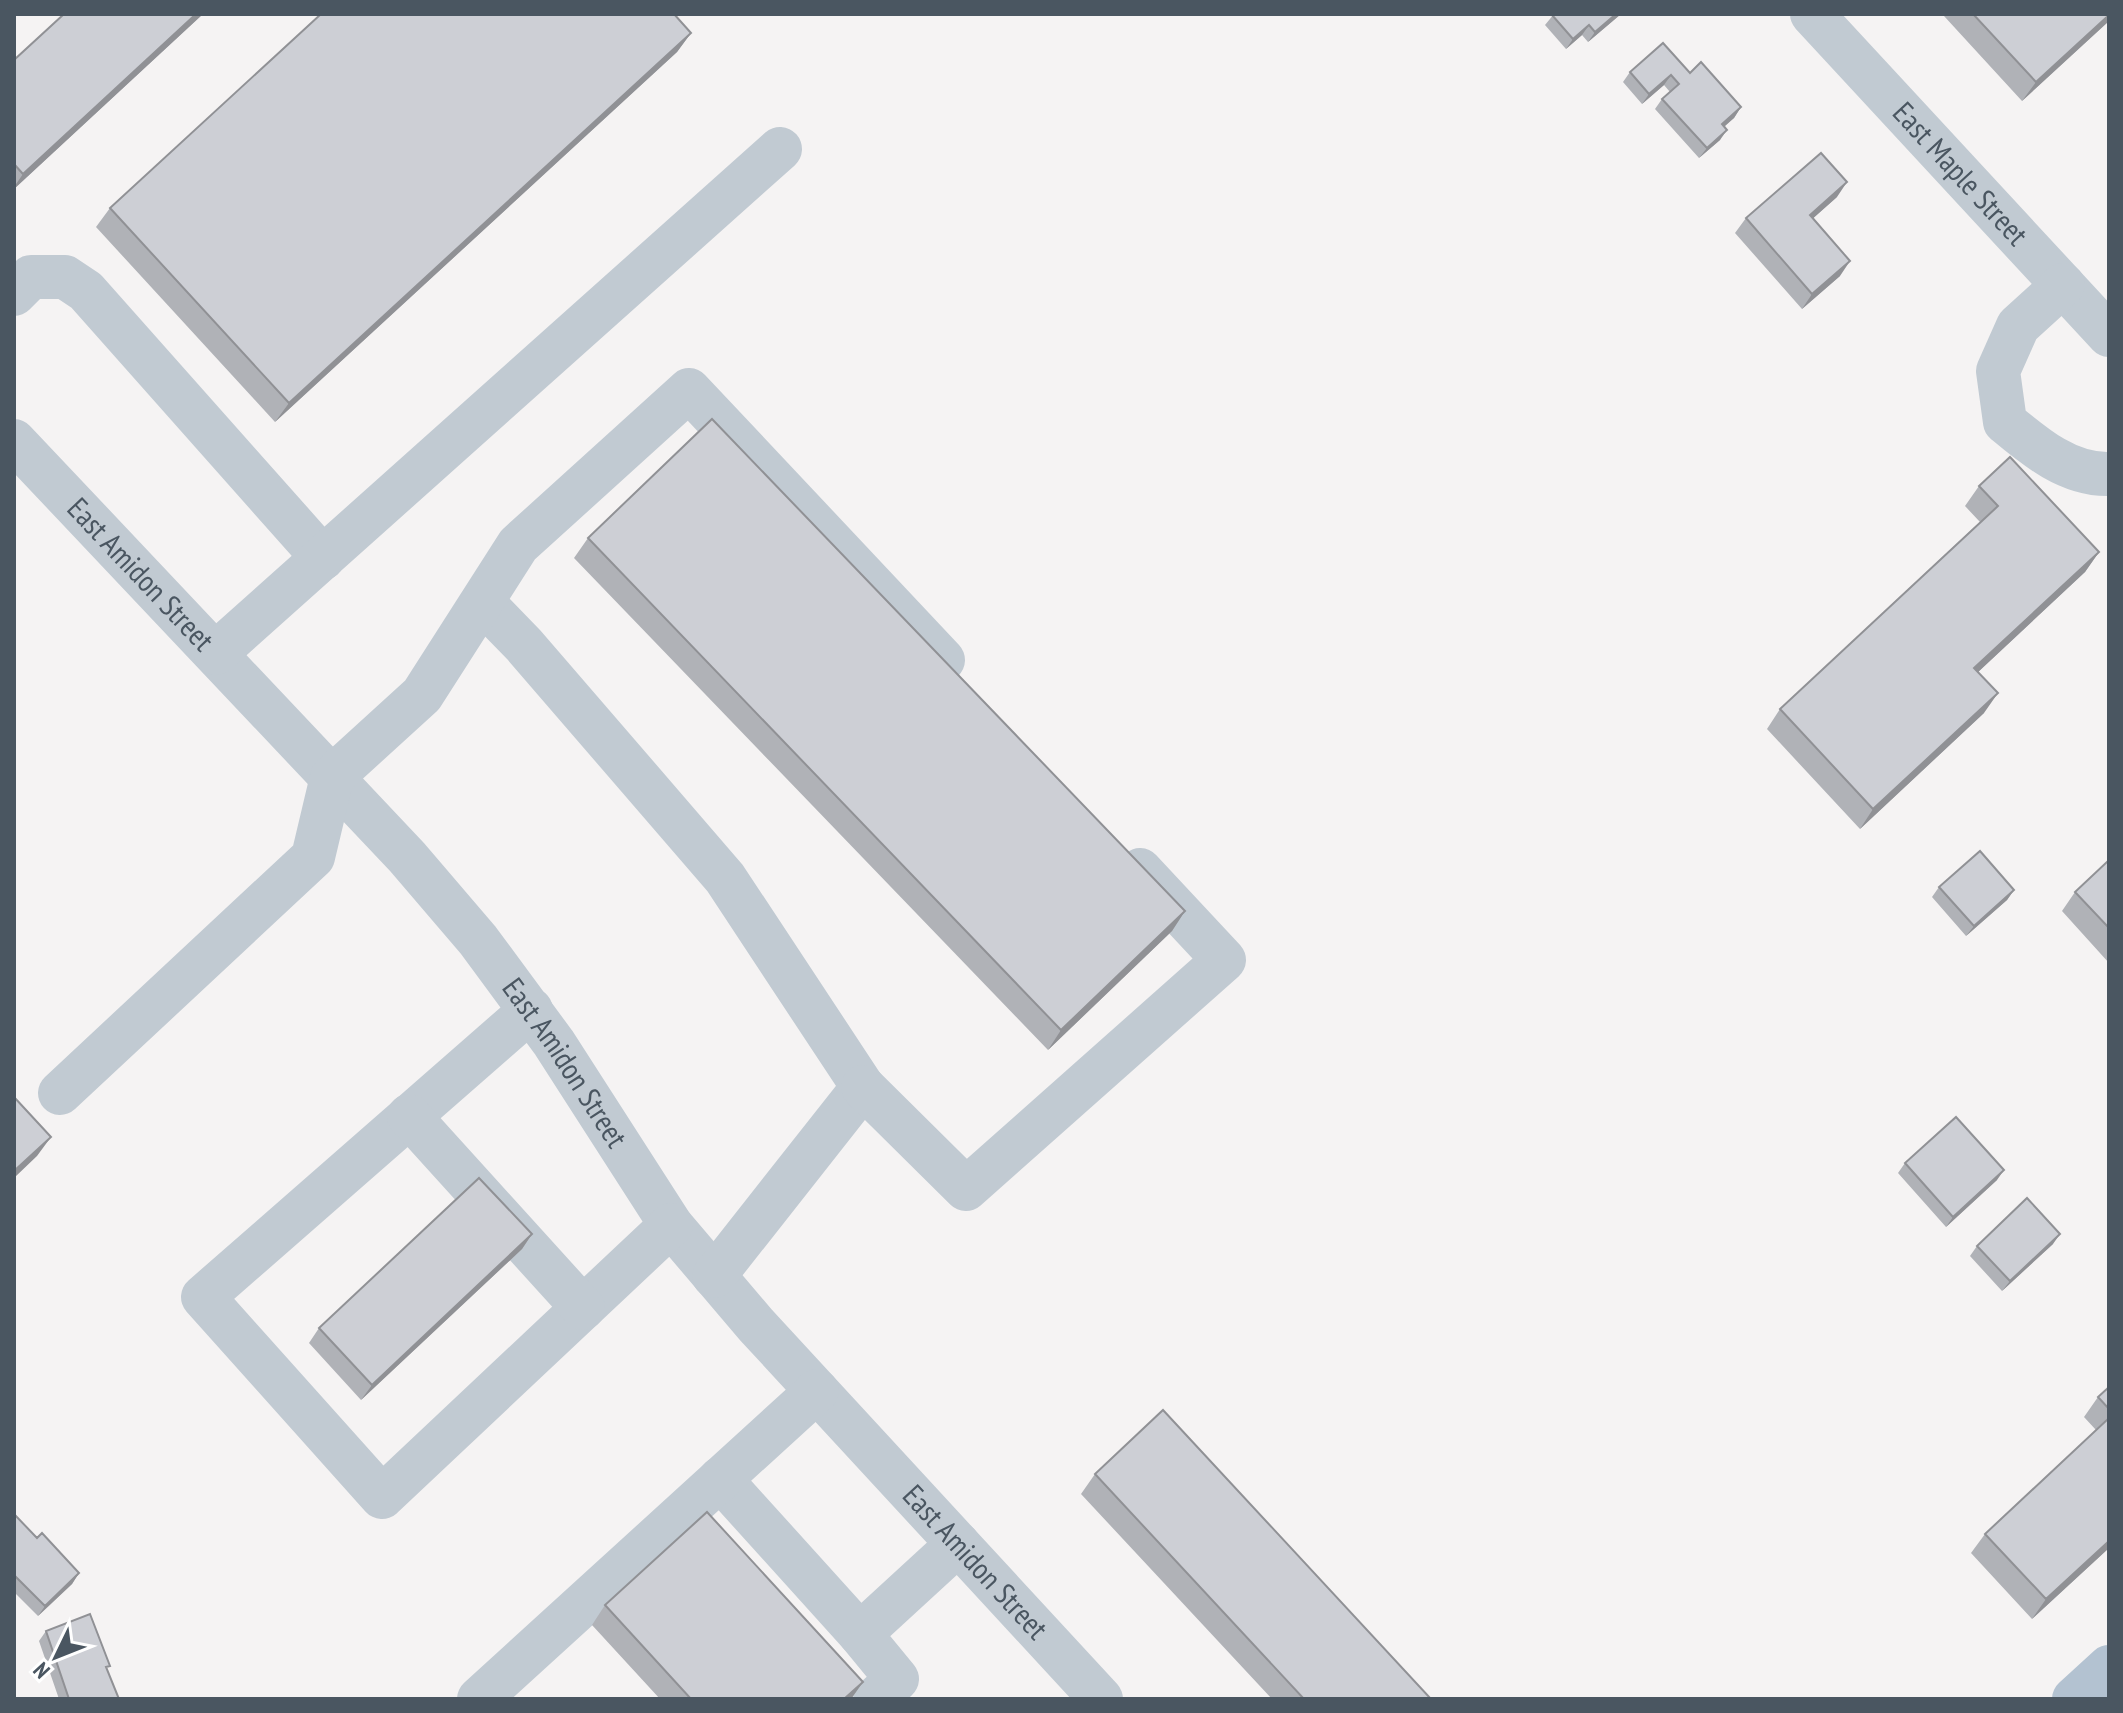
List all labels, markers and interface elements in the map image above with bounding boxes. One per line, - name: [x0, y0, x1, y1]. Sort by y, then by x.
- street label: East Maple Street: [1885, 93, 2038, 253]
- street label: East Amidon Street: [60, 489, 224, 659]
- street label: East Amidon Street: [494, 969, 637, 1155]
- street label: East Amidon Street: [895, 1476, 1058, 1647]
- north arrow: [16, 1617, 96, 1697]
- text: N: [27, 1657, 56, 1685]

